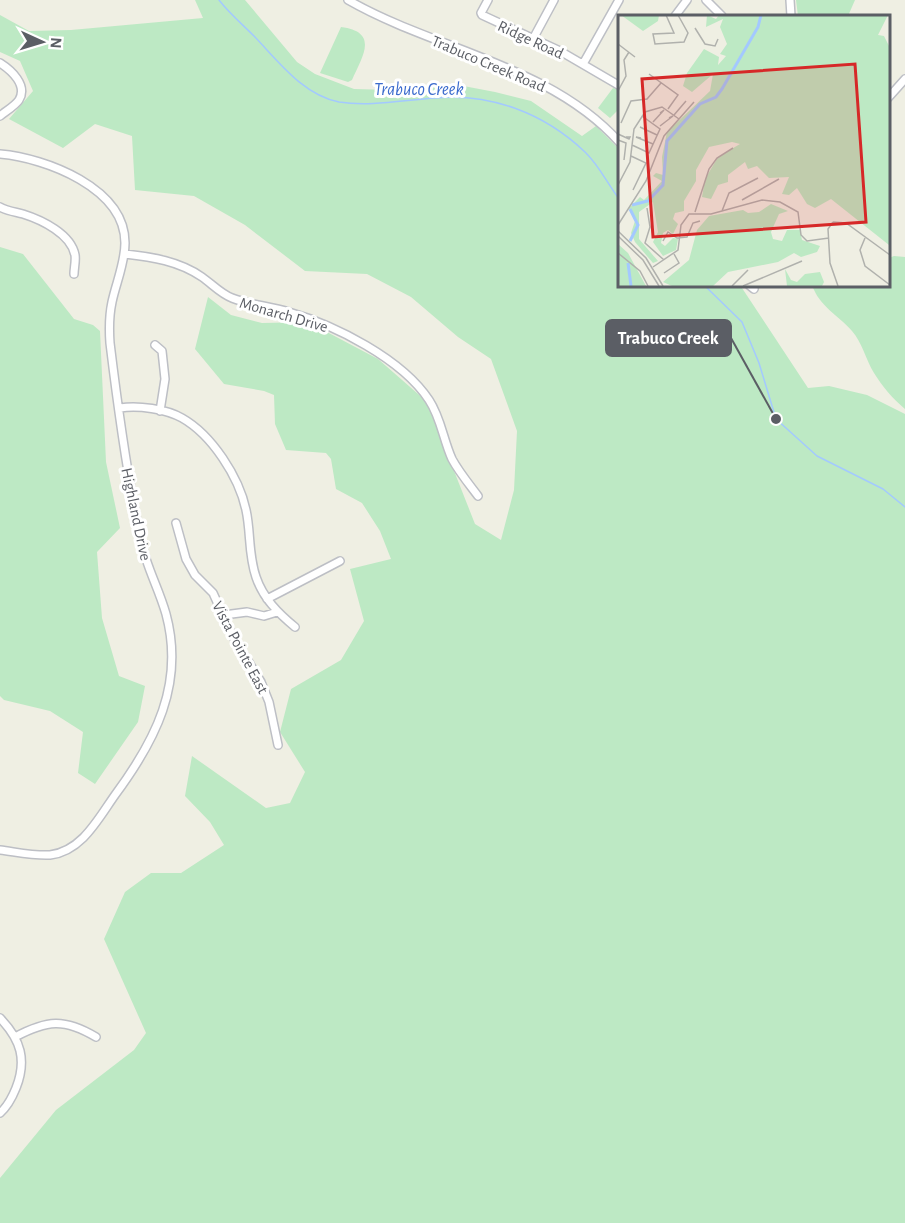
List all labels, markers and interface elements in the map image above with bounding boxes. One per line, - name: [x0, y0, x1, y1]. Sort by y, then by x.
- north arrow: [12, 12, 72, 72]
- inset map: [618, 15, 890, 286]
- street label: Ridge Road: [495, 18, 566, 62]
- street label: Trabuco Creek Road: [429, 33, 548, 95]
- text: N: [48, 37, 64, 49]
- water label: Trabuco Creek: [374, 81, 464, 99]
- street label: Monarch Drive: [238, 295, 330, 335]
- callout: Trabuco Creek: [606, 320, 731, 356]
- text: Trabuco Creek: [617, 330, 719, 348]
- street label: Highland Drive: [118, 466, 154, 562]
- street label: Vista Pointe East: [209, 599, 271, 696]

